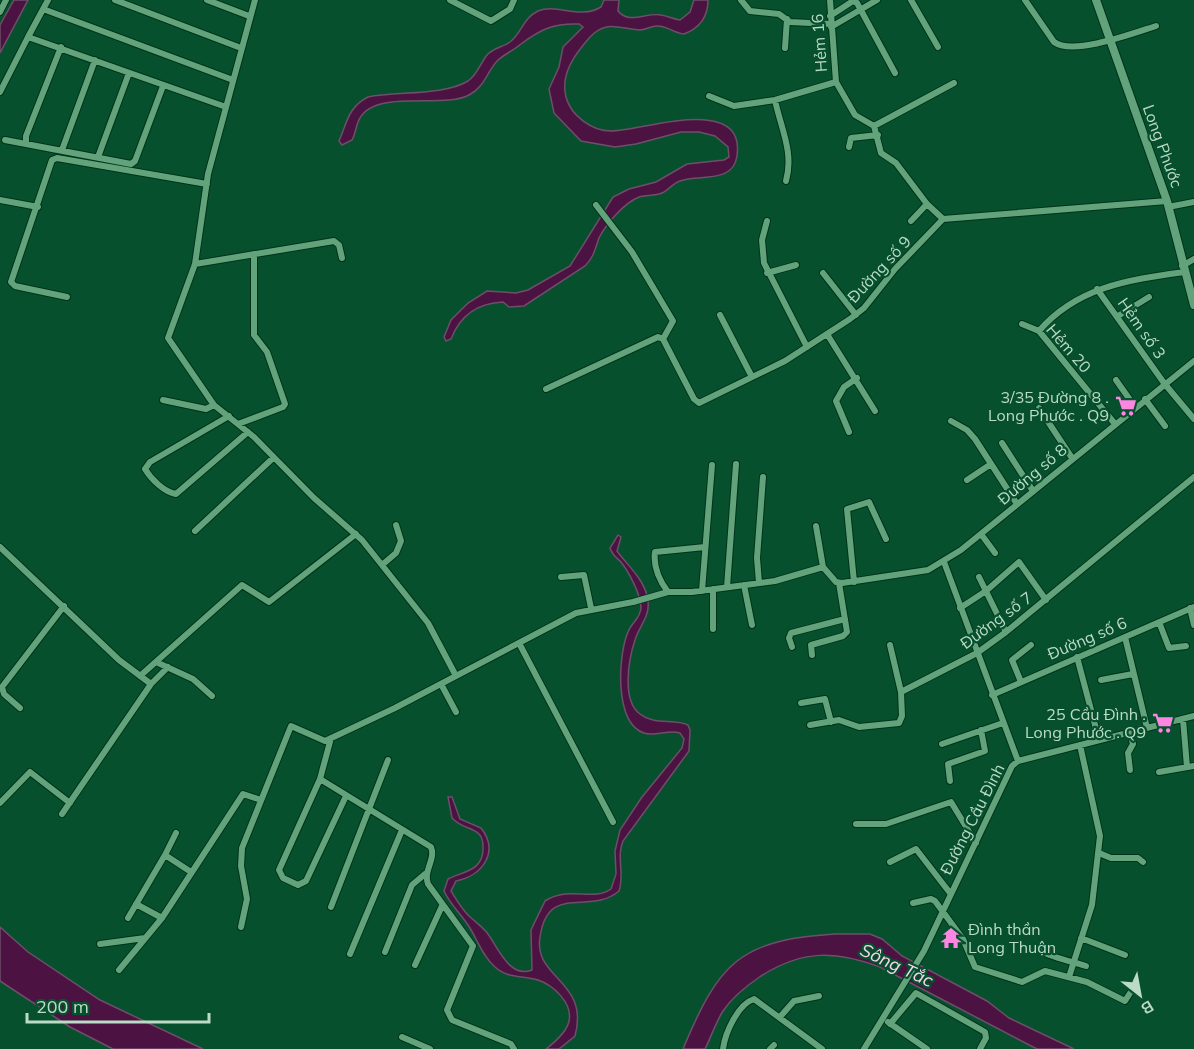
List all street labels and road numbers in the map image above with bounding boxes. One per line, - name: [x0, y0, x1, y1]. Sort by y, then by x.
- street label: Hẻm 16: [807, 13, 831, 73]
- street label: Long Phước: [1139, 102, 1187, 190]
- street label: Đường số 9: [843, 231, 915, 307]
- street label: Hẻm số 3: [1114, 294, 1170, 362]
- street label: Hẻm 20: [1042, 319, 1096, 377]
- street label: Đường số 8: [993, 439, 1071, 509]
- street label: Đường số 7: [956, 587, 1036, 653]
- street label: Đường số 6: [1044, 612, 1130, 664]
- street label: Đường Cầu Đình: [935, 760, 1009, 878]

